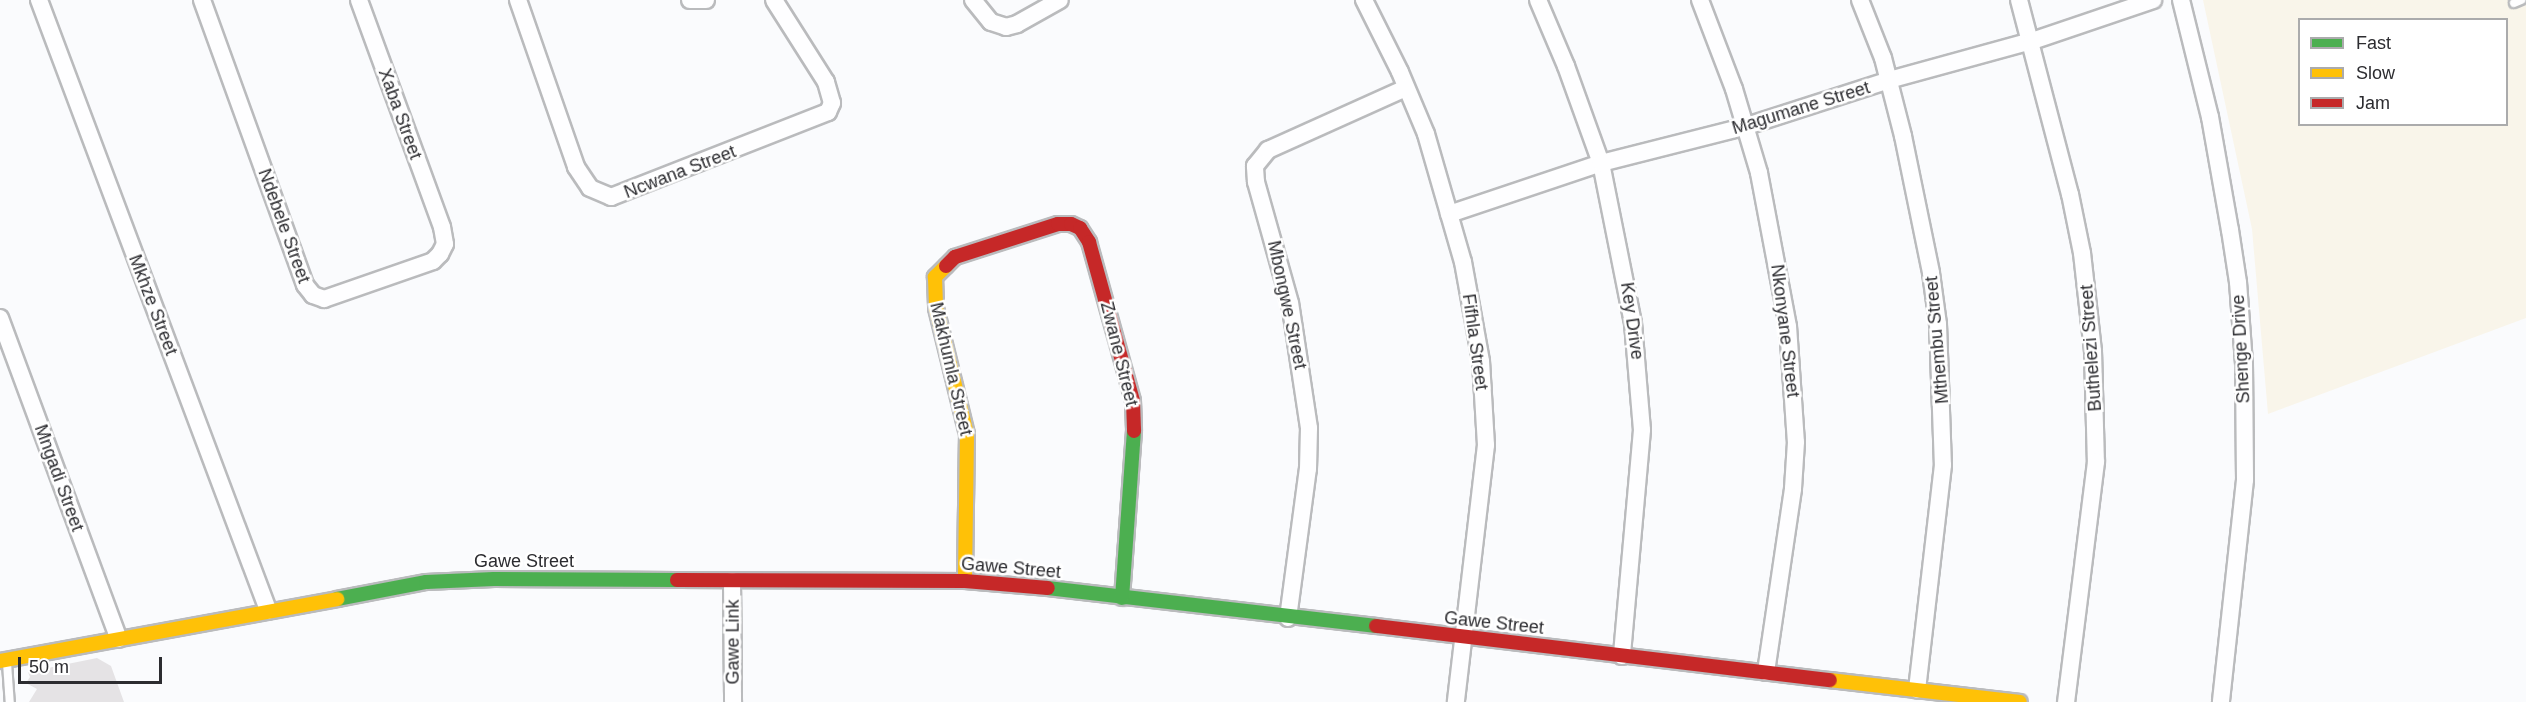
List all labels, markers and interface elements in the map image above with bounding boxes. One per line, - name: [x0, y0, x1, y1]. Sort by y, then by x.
- legend: [2298, 18, 2508, 126]
- text: Fast: [2356, 33, 2391, 53]
- text: Slow: [2356, 63, 2395, 83]
- street label: Xaba Street: [374, 66, 426, 162]
- street label: Magumane Street: [1729, 77, 1873, 139]
- text: Jam: [2356, 93, 2390, 113]
- street label: Ncwana Street: [621, 141, 739, 203]
- street label: Ndebele Street: [253, 166, 315, 286]
- street label: Mbongwe Street: [1263, 239, 1311, 371]
- street label: Mkhze Street: [124, 252, 182, 358]
- street label: Nkonyane Street: [1766, 263, 1804, 399]
- street label: Mthembu Street: [1921, 275, 1953, 405]
- street label: Key Drive: [1616, 281, 1648, 361]
- street label: Buthelezi Street: [2076, 284, 2106, 412]
- street label: Fifhla Street: [1458, 292, 1492, 392]
- street label: Shenge Drive: [2227, 294, 2255, 404]
- street label: Zwane Street: [1096, 299, 1142, 409]
- street label: Makhumla Street: [925, 300, 977, 438]
- street label: Mngadi Street: [30, 422, 88, 534]
- street label: Gawe Street: [474, 550, 574, 572]
- street label: Gawe Street: [960, 553, 1062, 583]
- street label: Gawe Link: [722, 599, 744, 685]
- street label: Gawe Street: [1443, 607, 1545, 639]
- scale bar: [21, 645, 165, 683]
- text: 50 m: [29, 657, 69, 677]

